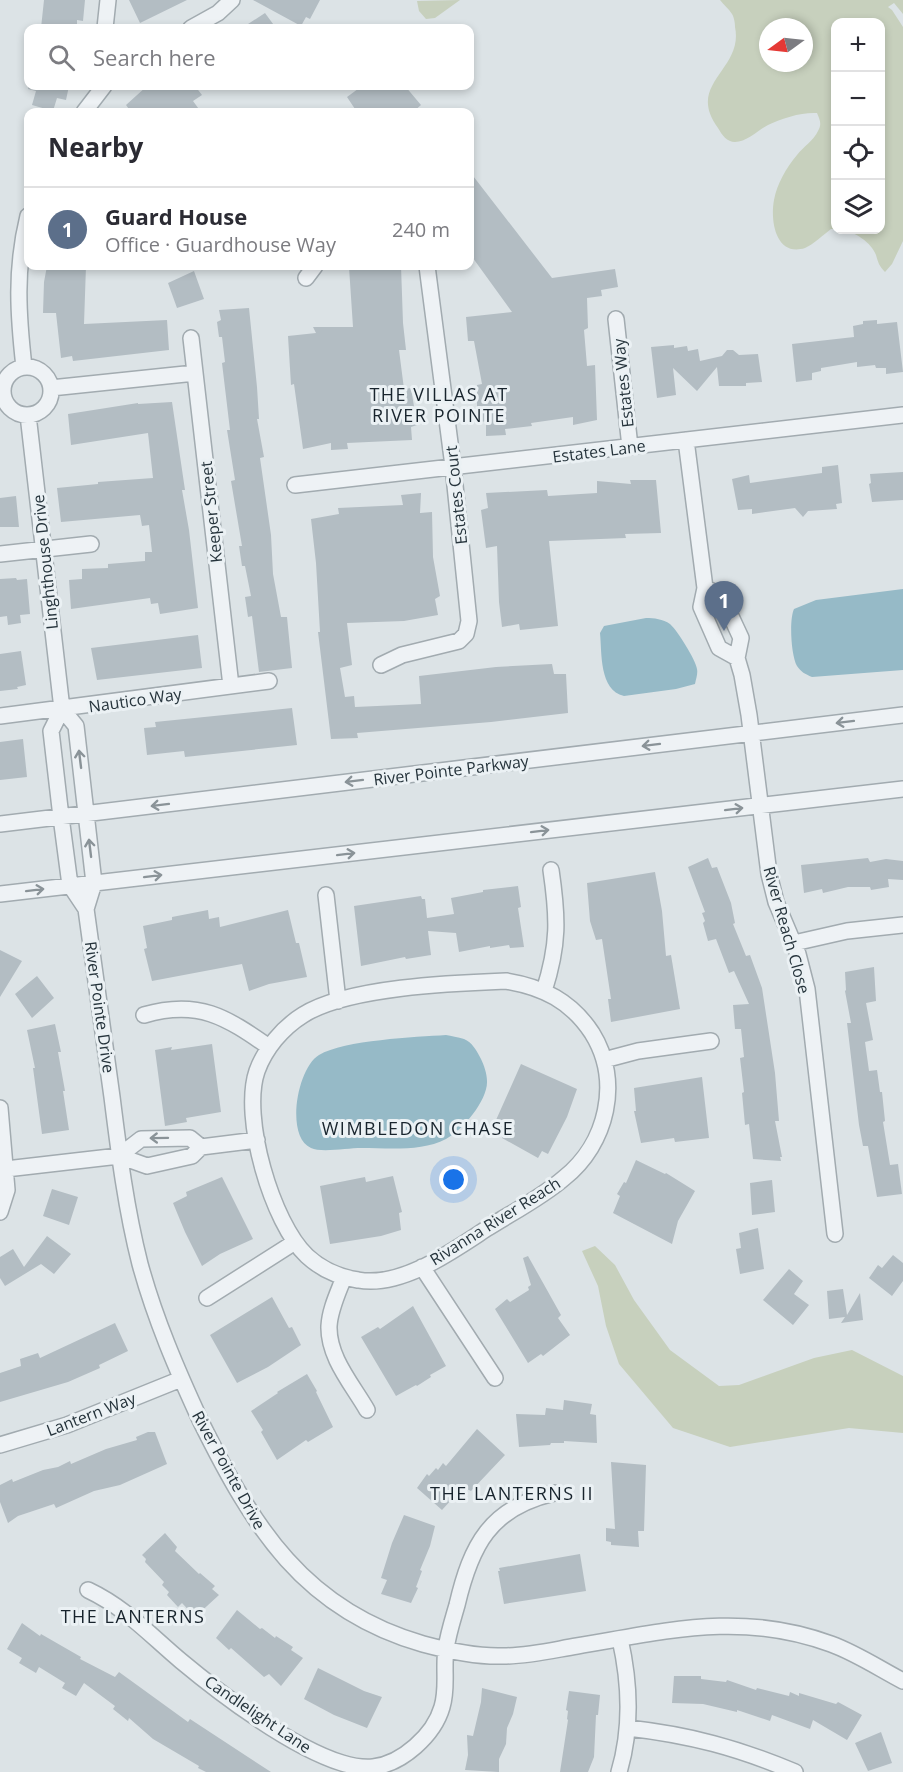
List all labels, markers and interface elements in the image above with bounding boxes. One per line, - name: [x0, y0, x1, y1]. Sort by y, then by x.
- north arrow: [759, 18, 813, 72]
- map controls: [831, 18, 885, 234]
- button: +: [831, 18, 885, 72]
- search box: [24, 24, 474, 90]
- icon: search: [45, 41, 78, 74]
- text: Search here: [93, 42, 216, 72]
- button: −: [831, 72, 885, 126]
- button: locate: [831, 126, 885, 180]
- text: Nearby: [48, 129, 143, 165]
- button: layers: [831, 180, 885, 234]
- text: Guard House: [105, 201, 247, 231]
- text: 1: [62, 216, 73, 243]
- text: 240 m: [392, 216, 450, 243]
- text: Office · Guardhouse Way: [105, 231, 336, 258]
- street label: Estates Way: [607, 336, 639, 429]
- district label: THE VILLAS AT RIVER POINTE: [369, 382, 509, 427]
- street label: Estates Lane: [551, 434, 647, 468]
- street label: Estates Court: [440, 444, 472, 546]
- street label: Keeper Street: [195, 460, 227, 564]
- street label: Linghthouse Drive: [27, 493, 63, 631]
- pin: 1: [704, 582, 744, 631]
- street label: Nautico Way: [87, 682, 184, 717]
- one-way arrow: [835, 717, 855, 728]
- one-way arrow: [642, 740, 662, 751]
- street label: River Pointe Parkway: [372, 749, 531, 790]
- one-way arrow: [74, 750, 85, 770]
- one-way arrow: [344, 776, 364, 787]
- one-way arrow: [151, 800, 170, 811]
- one-way arrow: [723, 803, 743, 814]
- one-way arrow: [530, 825, 549, 836]
- one-way arrow: [85, 839, 96, 859]
- one-way arrow: [336, 848, 356, 859]
- street label: River Reach Close: [758, 864, 816, 996]
- one-way arrow: [142, 870, 162, 881]
- one-way arrow: [25, 884, 45, 895]
- street label: River Pointe Drive: [80, 940, 120, 1074]
- district label: WIMBLEDON CHASE: [322, 1116, 514, 1140]
- one-way arrow: [150, 1133, 170, 1144]
- your location: [439, 1165, 468, 1194]
- street label: Rivanna River Reach: [425, 1172, 565, 1270]
- street label: Lantern Way: [43, 1387, 140, 1441]
- street label: River Pointe Drive: [187, 1407, 271, 1533]
- district label: THE LANTERNS II: [430, 1481, 594, 1505]
- district label: THE LANTERNS: [61, 1604, 205, 1628]
- street label: Candlelight Lane: [200, 1670, 316, 1758]

